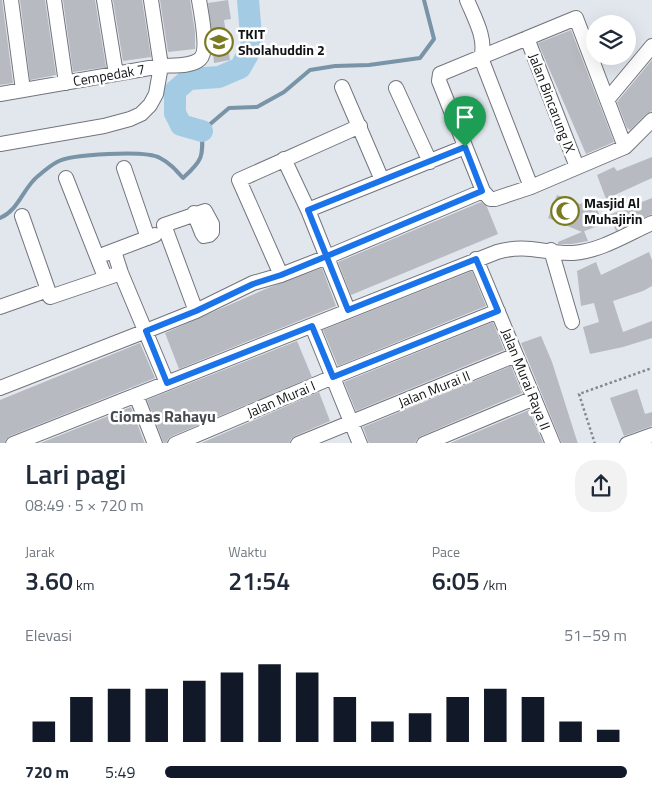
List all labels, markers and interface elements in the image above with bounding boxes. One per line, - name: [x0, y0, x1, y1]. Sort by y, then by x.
- map controls: [586, 15, 636, 65]
- button: layers: [586, 15, 636, 65]
- place label: TKIT Sholahuddin 2: [238, 23, 325, 60]
- school or university icon: TKIT Sholahuddin 2: [204, 27, 234, 57]
- street label: Jalan Bincarung IX: [524, 50, 581, 156]
- street label: Cempedak 7: [71, 58, 147, 91]
- pin: [444, 96, 486, 147]
- icon: arrive: [451, 103, 479, 131]
- place label: Masjid Al Muhajirin: [584, 192, 642, 229]
- mosque icon: Masjid Al Muhajirin: [550, 196, 580, 226]
- street label: Jalan Murai Raya II: [496, 325, 556, 433]
- street label: Jalan Murai II: [395, 365, 473, 413]
- street label: Jalan Murai I: [243, 375, 318, 422]
- district label: Ciomas Rahayu: [110, 404, 216, 428]
- text: Lari pagi: [25, 452, 126, 495]
- button: share: [575, 460, 627, 512]
- text: 08:49 · 5 × 720 m: [25, 493, 144, 517]
- text: Jarak: [25, 541, 55, 562]
- text: Waktu: [228, 541, 267, 562]
- text: Pace: [432, 541, 460, 562]
- text: 3.60: [25, 562, 73, 600]
- text: 21:54: [228, 562, 290, 600]
- text: 6:05: [432, 562, 480, 600]
- text: km: [73, 574, 94, 595]
- text: /km: [480, 574, 507, 595]
- text: Elevasi: [25, 623, 72, 647]
- text: 51–59 m: [564, 623, 627, 647]
- text: 720 m: [25, 760, 69, 784]
- text: 5:49: [105, 760, 135, 784]

